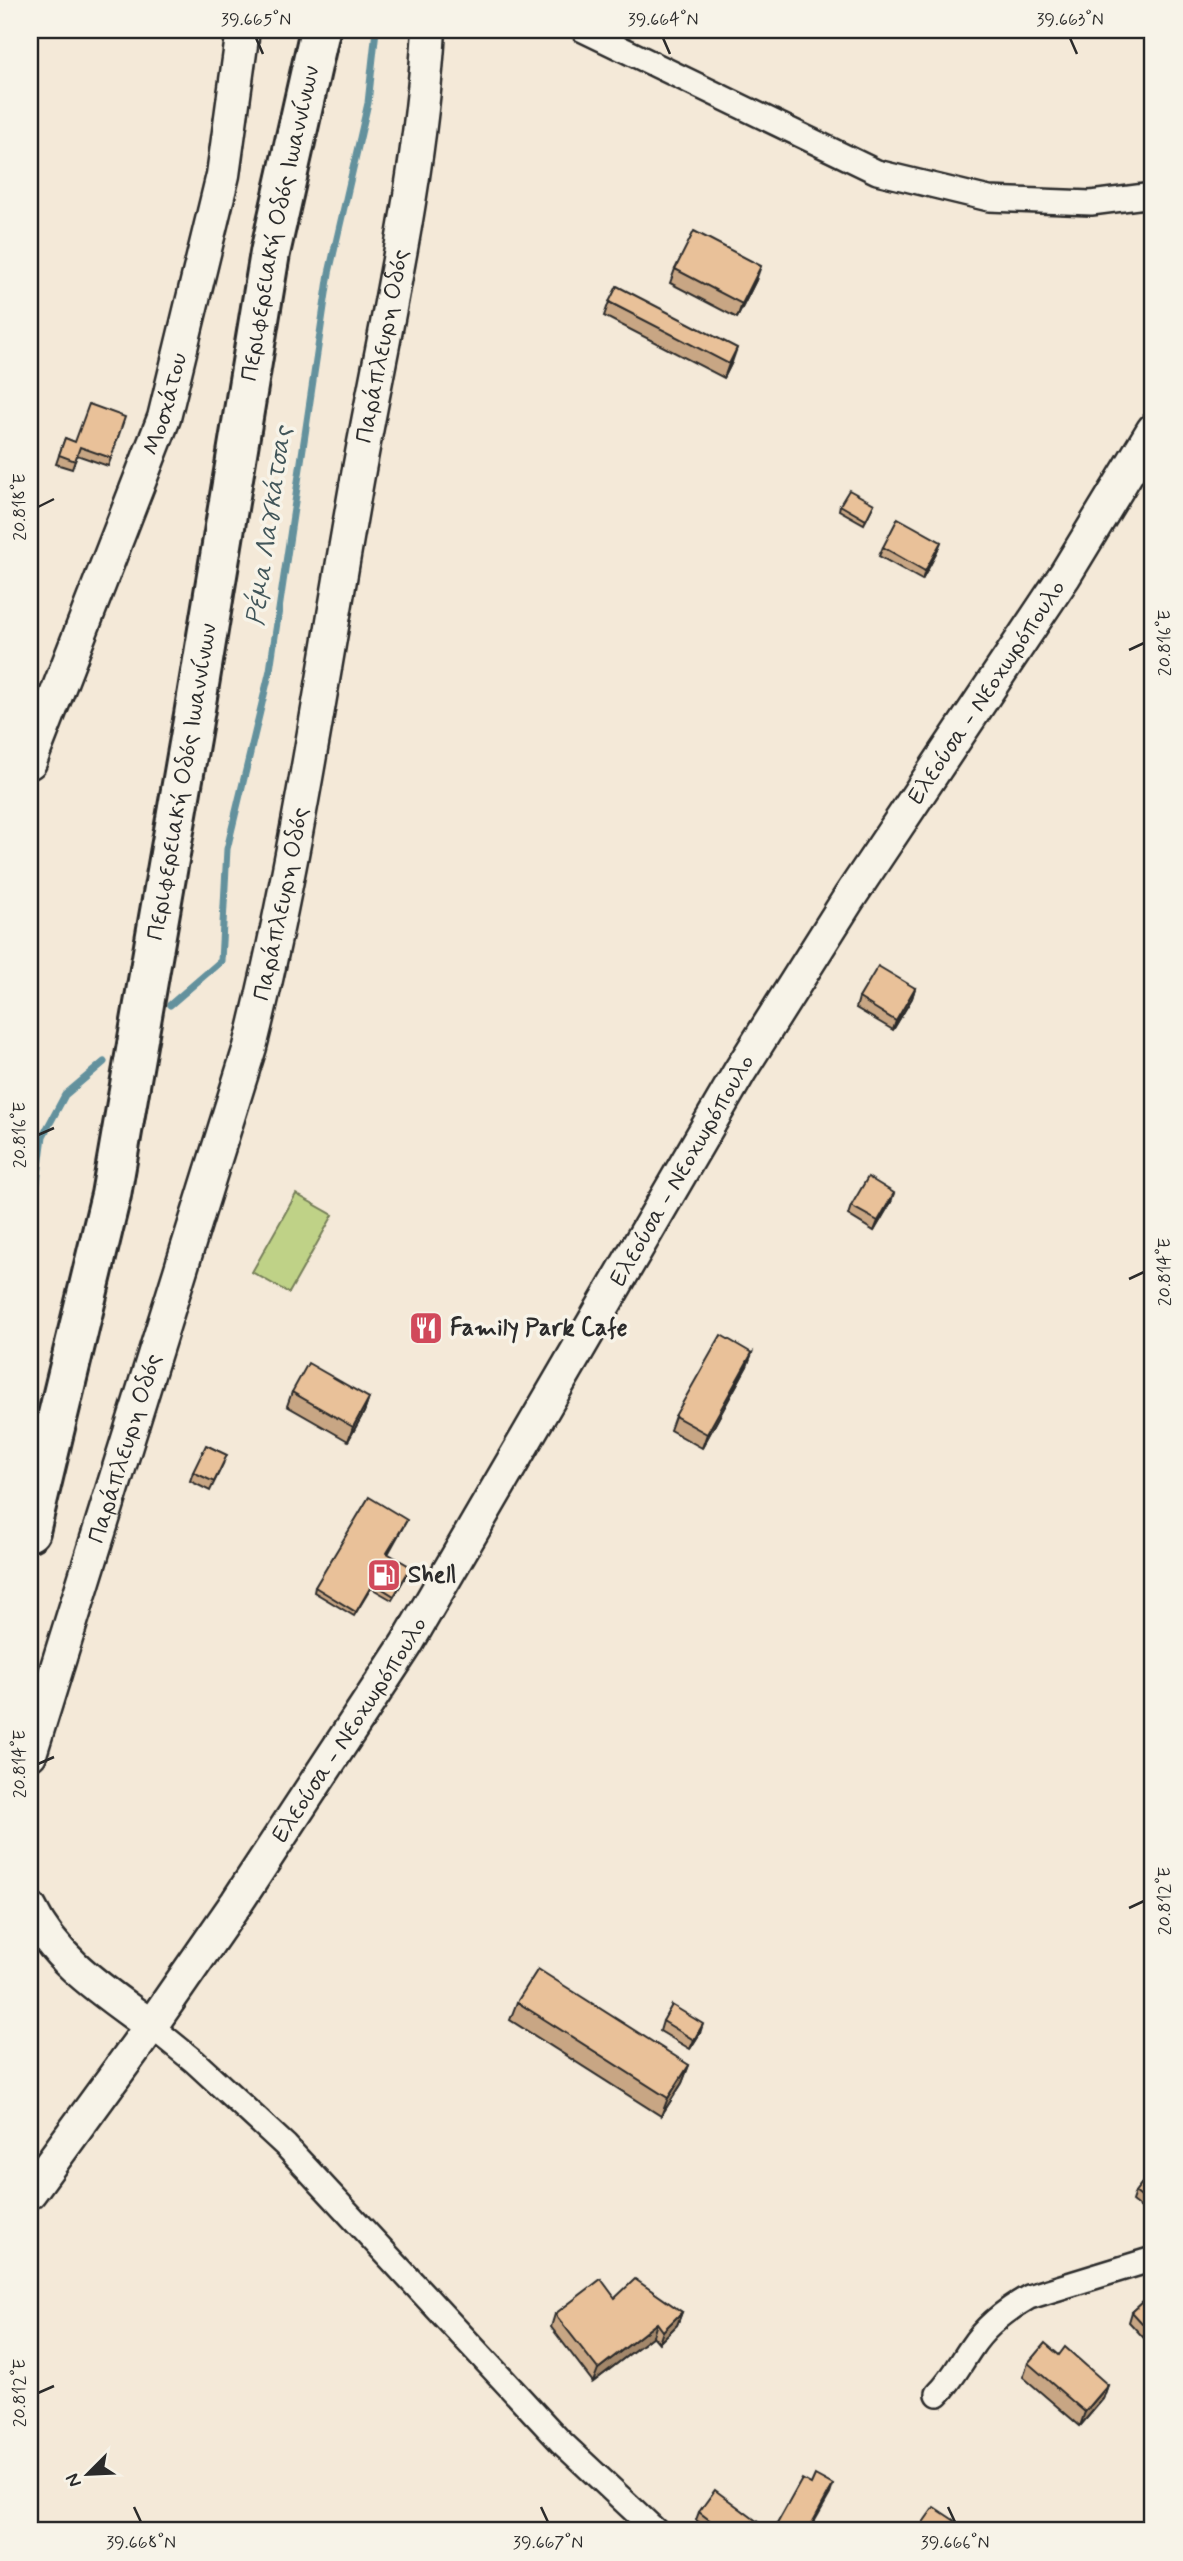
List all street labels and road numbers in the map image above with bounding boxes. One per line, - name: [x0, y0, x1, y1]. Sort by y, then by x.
- street label: Περιφερειακή Οδός Ιωαννίνων: [234, 63, 327, 383]
- street label: Παράπλευρη Οδός: [349, 247, 416, 446]
- street label: Μοσχάτου: [135, 350, 195, 460]
- street label: Ελεούσα - Νεοχωρόπουλο: [900, 574, 1073, 810]
- street label: Περιφερειακή Οδός Ιωαννίνων: [140, 621, 224, 943]
- street label: Παράπλευρη Οδός: [246, 805, 316, 1004]
- street label: Ελεούσα - Νεοχωρόπουλο: [602, 1049, 762, 1292]
- street label: Παράπλευρη Οδός: [81, 1350, 169, 1547]
- street label: Ελεούσα - Νεοχωρόπουλο: [265, 1611, 434, 1849]

